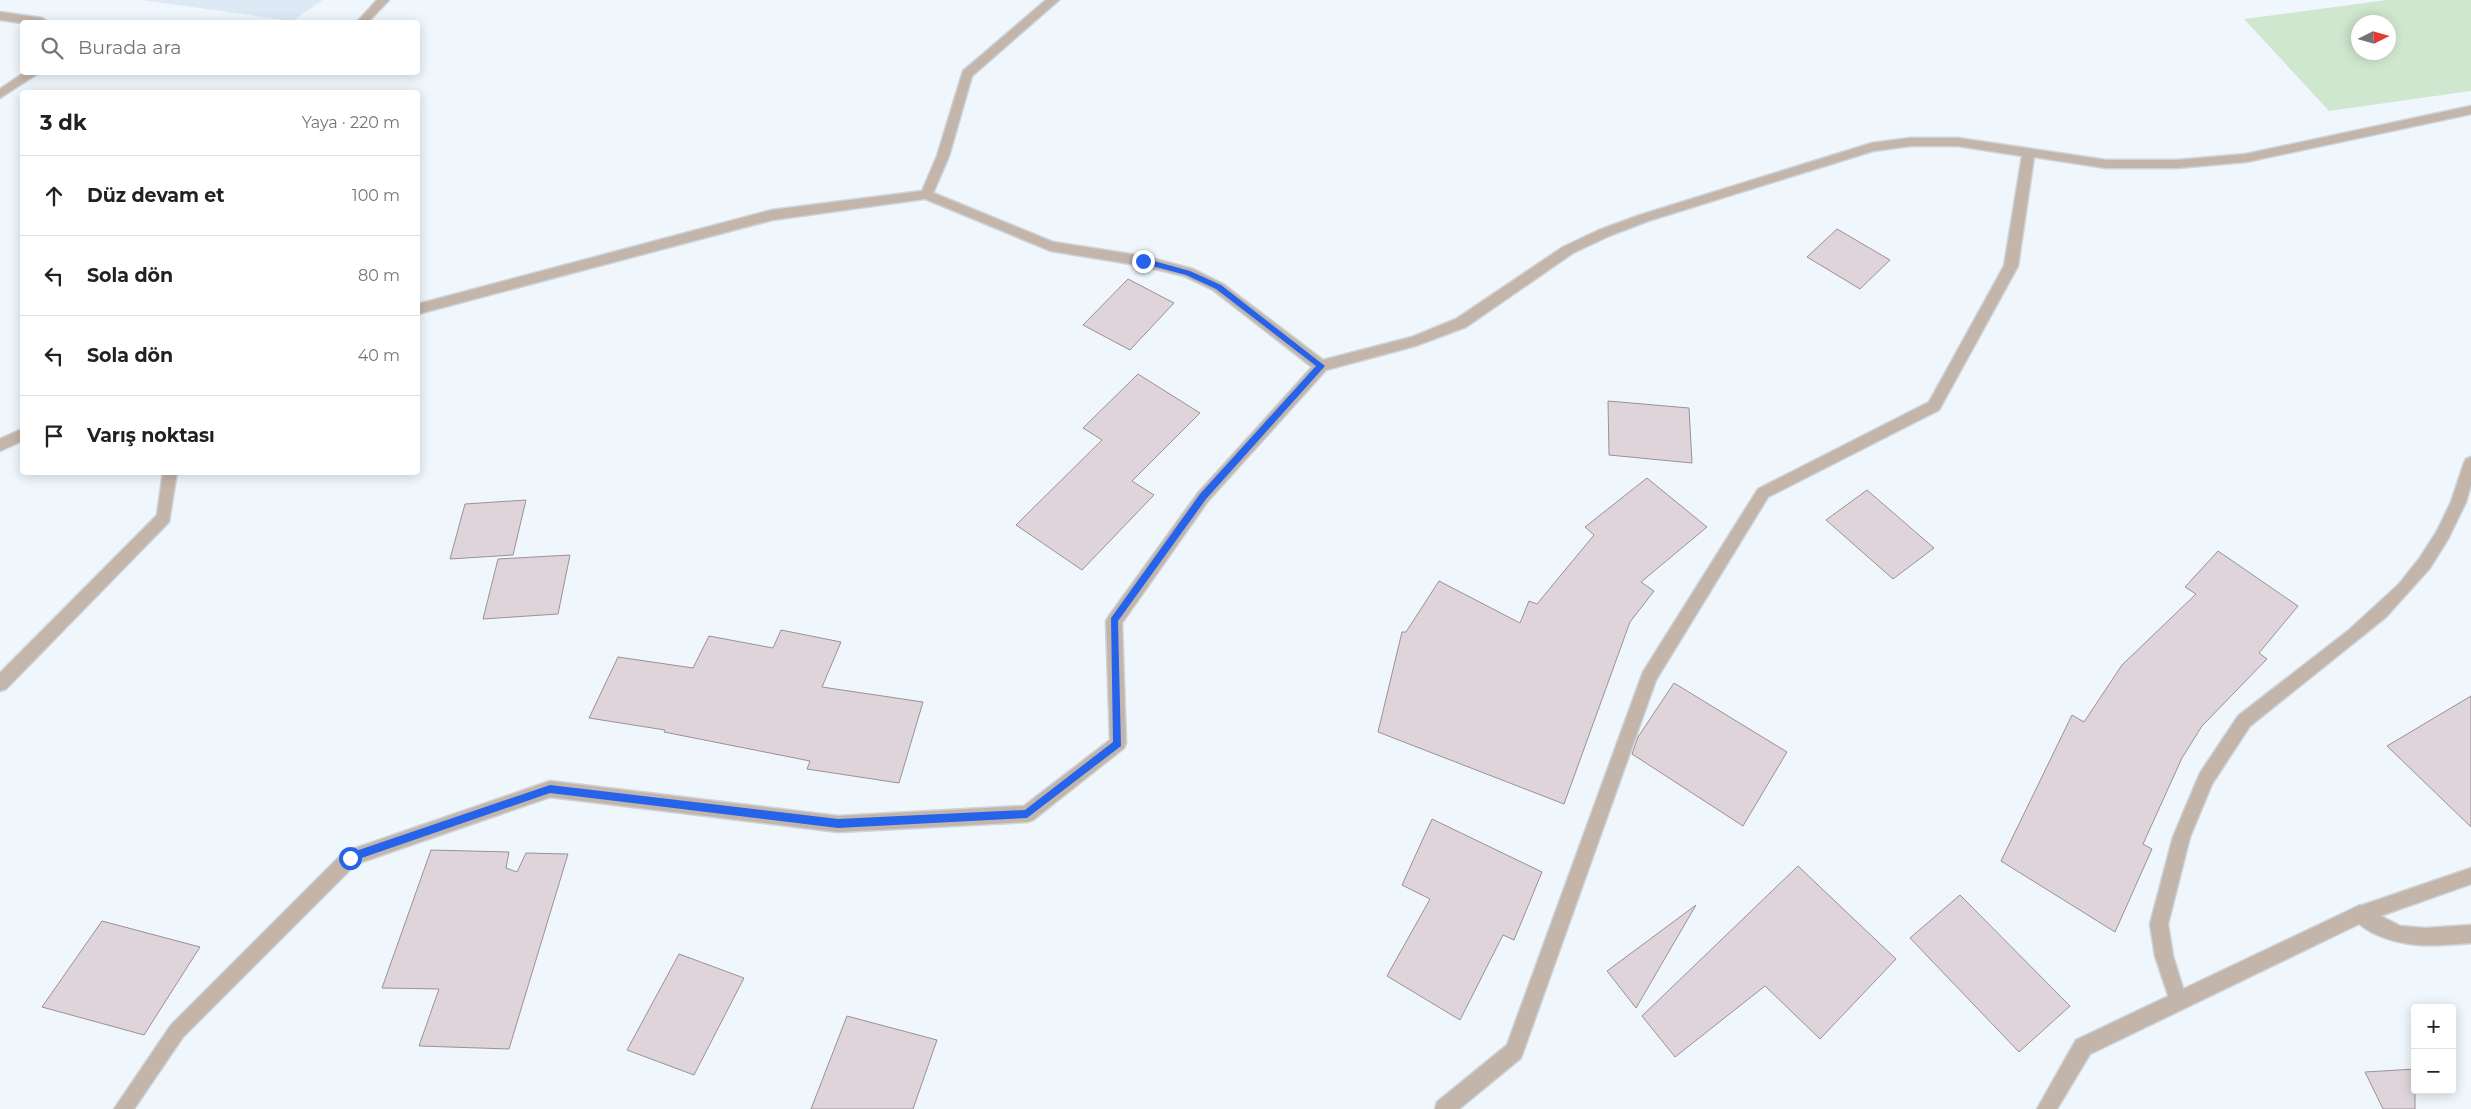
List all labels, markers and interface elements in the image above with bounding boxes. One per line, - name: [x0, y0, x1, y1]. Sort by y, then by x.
- north arrow: [2351, 15, 2396, 60]
- search box: [20, 20, 420, 75]
- icon: search: [38, 34, 66, 62]
- text: Burada ara: [78, 36, 182, 59]
- text: 3 dk: [40, 110, 87, 135]
- text: Yaya · 220 m: [302, 113, 400, 132]
- icon: ahead: [40, 182, 68, 210]
- text: Düz devam et: [87, 184, 225, 207]
- text: 100 m: [352, 186, 400, 205]
- route end: [1132, 250, 1155, 273]
- icon: left: [40, 262, 68, 290]
- text: Sola dön: [87, 264, 173, 287]
- text: 80 m: [358, 266, 400, 285]
- icon: left: [40, 342, 68, 370]
- text: Sola dön: [87, 344, 173, 367]
- text: 40 m: [358, 346, 400, 365]
- icon: arrive: [40, 422, 68, 450]
- text: Varış noktası: [87, 424, 215, 447]
- route start: [339, 847, 362, 870]
- map controls: [2411, 1004, 2456, 1094]
- button: +: [2411, 1004, 2456, 1049]
- button: −: [2411, 1049, 2456, 1094]

